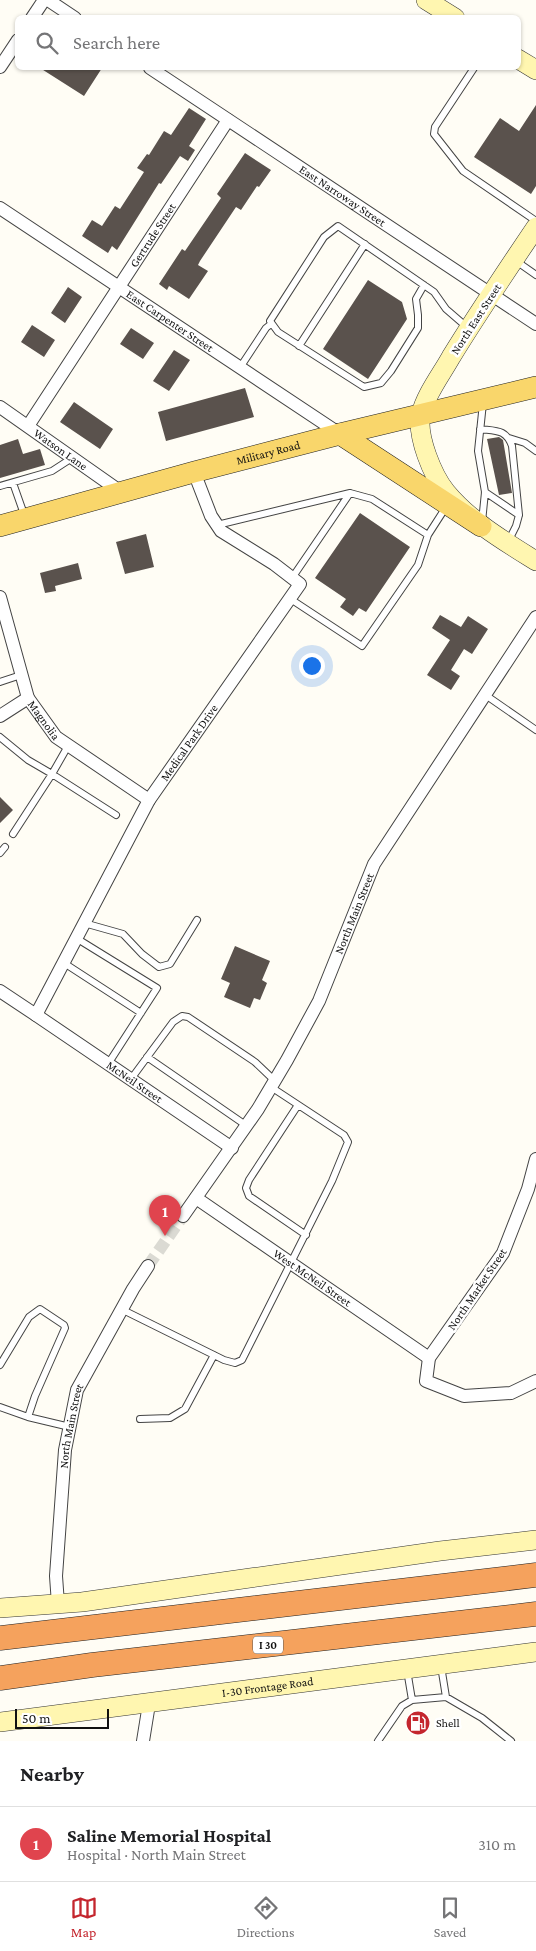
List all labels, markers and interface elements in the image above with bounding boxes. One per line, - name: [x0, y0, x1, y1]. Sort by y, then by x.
- search box: [15, 15, 521, 70]
- icon: search: [33, 29, 61, 57]
- text: Search here: [73, 32, 160, 53]
- street label: East Narroway Street: [297, 162, 389, 230]
- street label: Gertrude Street: [127, 200, 179, 270]
- street label: North East Street: [448, 280, 505, 357]
- street label: East Carpenter Street: [124, 287, 217, 355]
- street label: Watson Lane: [31, 426, 90, 473]
- street label: Military Road: [235, 438, 302, 468]
- your location: [299, 653, 325, 679]
- street label: Magnolia: [25, 697, 63, 743]
- street label: Medical Park Drive: [157, 702, 221, 784]
- street label: North Main Street: [332, 870, 377, 956]
- street label: McNeil Street: [104, 1058, 166, 1106]
- pin: 1: [149, 1195, 181, 1236]
- street label: North Market Street: [444, 1245, 510, 1333]
- street label: West McNeil Street: [271, 1246, 355, 1310]
- street label: North Main Street: [57, 1380, 87, 1469]
- road number: I 30: [253, 1636, 283, 1654]
- street label: I-30 Frontage Road: [221, 1674, 315, 1700]
- scale bar: [15, 1706, 109, 1729]
- text: 50 m: [22, 1710, 50, 1726]
- fuel station icon: Shell: [405, 1710, 431, 1736]
- place label: Shell: [436, 1716, 460, 1730]
- text: Nearby: [20, 1762, 84, 1786]
- text: Saline Memorial Hospital: [67, 1825, 271, 1846]
- text: 1: [33, 1836, 39, 1853]
- text: 310 m: [478, 1836, 516, 1853]
- text: Hospital · North Main Street: [67, 1846, 246, 1863]
- tab: Map: [70, 1894, 98, 1940]
- tab: Directions: [237, 1894, 295, 1940]
- tab: Saved: [434, 1894, 466, 1940]

